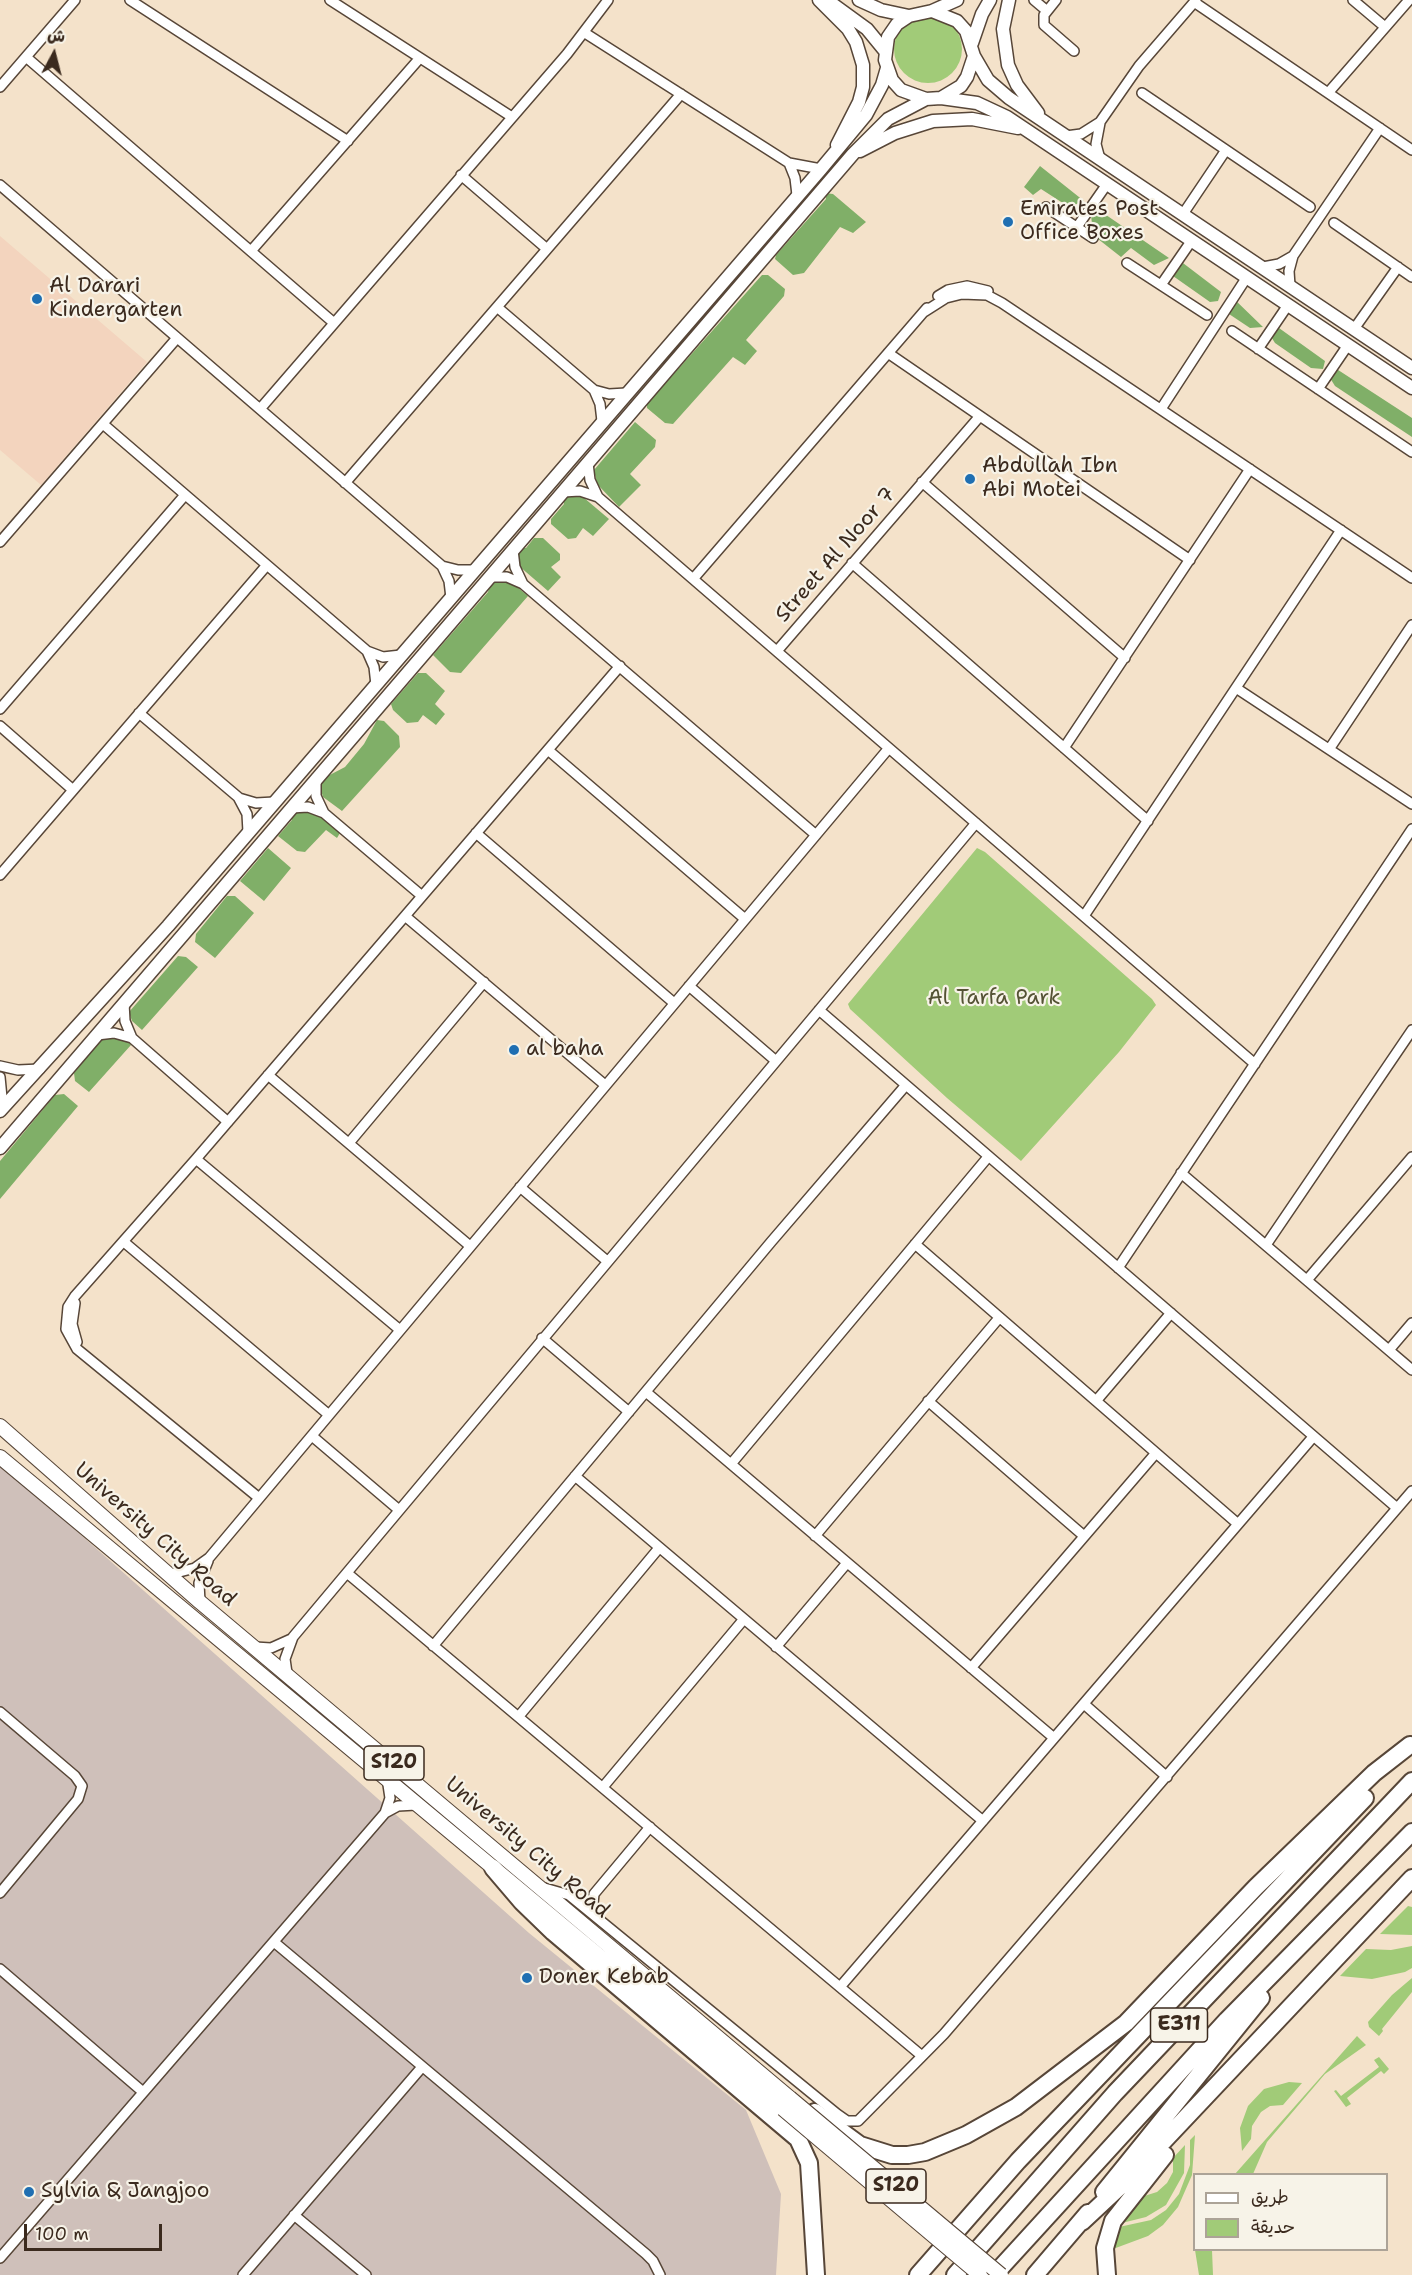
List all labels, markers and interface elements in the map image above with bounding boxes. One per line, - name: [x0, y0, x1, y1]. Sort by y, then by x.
- north arrow: [24, 24, 84, 84]
- text: ش: [46, 24, 66, 47]
- place label: Emirates Post Office Boxes: [1020, 197, 1158, 247]
- marker: Emirates Post Office Boxes: [1001, 215, 1015, 229]
- place label: Al Darari Kindergarten: [49, 274, 182, 324]
- marker: Al Darari Kindergarten: [30, 292, 44, 306]
- place label: Abdullah Ibn Abi Motei: [982, 454, 1118, 504]
- marker: Abdullah Ibn Abi Motei: [963, 472, 977, 486]
- street label: Street Al Noor 7: [771, 482, 901, 628]
- park label: Al Tarfa Park: [927, 986, 1061, 1012]
- place label: al baha: [526, 1037, 604, 1063]
- marker: al baha: [507, 1043, 521, 1057]
- street label: University City Road: [69, 1458, 241, 1612]
- road number: S120: [364, 1746, 424, 1780]
- street label: University City Road: [440, 1772, 614, 1924]
- place label: Doner Kebab: [539, 1965, 669, 1991]
- marker: Doner Kebab: [520, 1971, 534, 1985]
- road number: E311: [1150, 2008, 1208, 2042]
- road number: S120: [866, 2169, 926, 2203]
- legend: [1193, 2173, 1388, 2251]
- place label: Sylvia & Jangjoo: [41, 2179, 209, 2205]
- marker: Sylvia & Jangjoo: [22, 2185, 36, 2199]
- text: طريق: [1251, 2185, 1289, 2209]
- scale bar: [27, 2212, 165, 2250]
- text: حديقة: [1251, 2215, 1295, 2239]
- text: 100 m: [35, 2222, 89, 2246]

